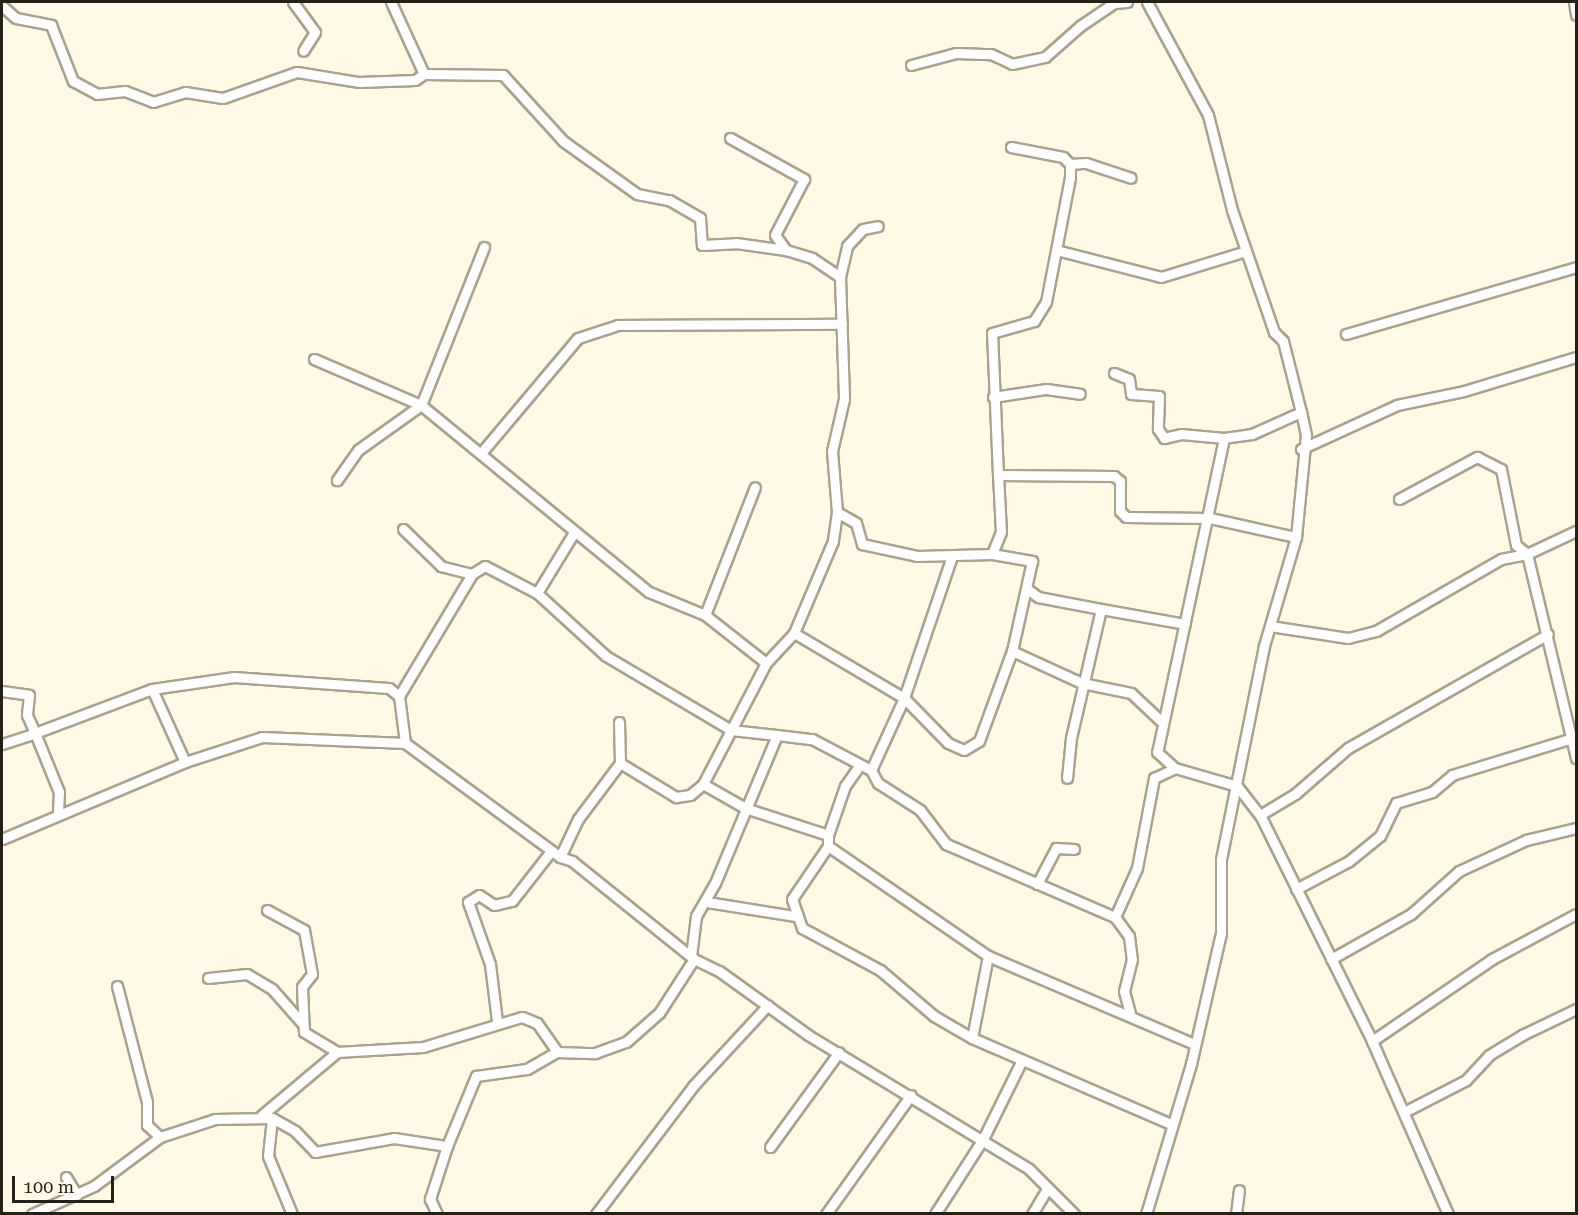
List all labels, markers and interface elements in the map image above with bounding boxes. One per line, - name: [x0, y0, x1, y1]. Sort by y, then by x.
- scale bar: [15, 1164, 117, 1202]
- text: 100 m: [23, 1176, 74, 1197]

